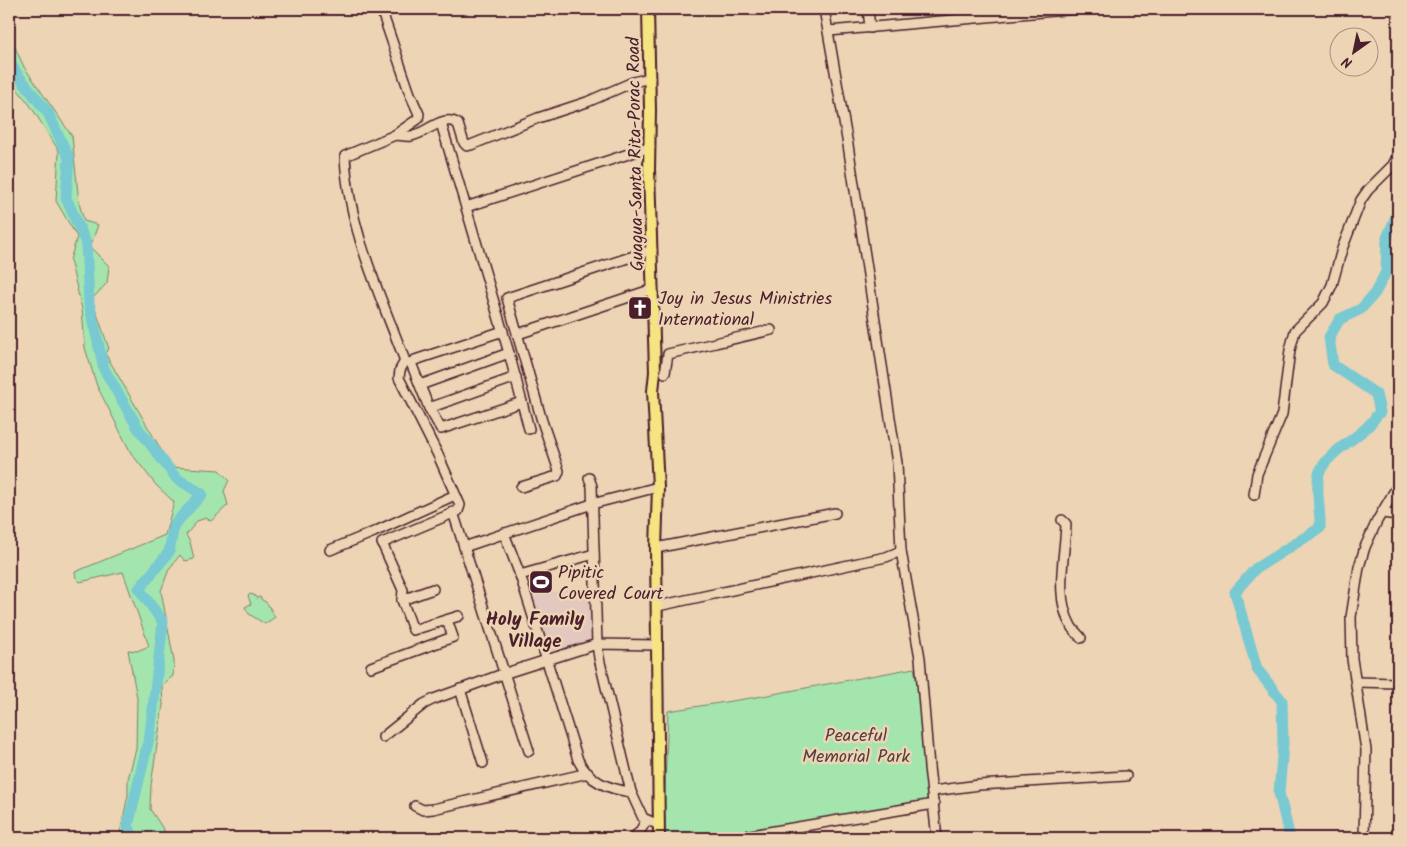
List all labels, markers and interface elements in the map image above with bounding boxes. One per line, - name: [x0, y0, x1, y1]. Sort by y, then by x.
- north arrow: [1330, 28, 1380, 78]
- street label: Guagua-Santa Rita-Porac Road: [620, 36, 653, 271]
- text: N: [1338, 50, 1357, 74]
- place label: Joy in Jesus Ministries International: [658, 285, 832, 335]
- church icon: Joy in Jesus Ministries International: [627, 295, 653, 321]
- place label: Pipitic Covered Court: [558, 559, 664, 609]
- sports icon: Pipitic Covered Court: [528, 569, 554, 595]
- district label: Holy Family Village: [486, 605, 584, 657]
- park label: Peaceful Memorial Park: [802, 722, 910, 772]

